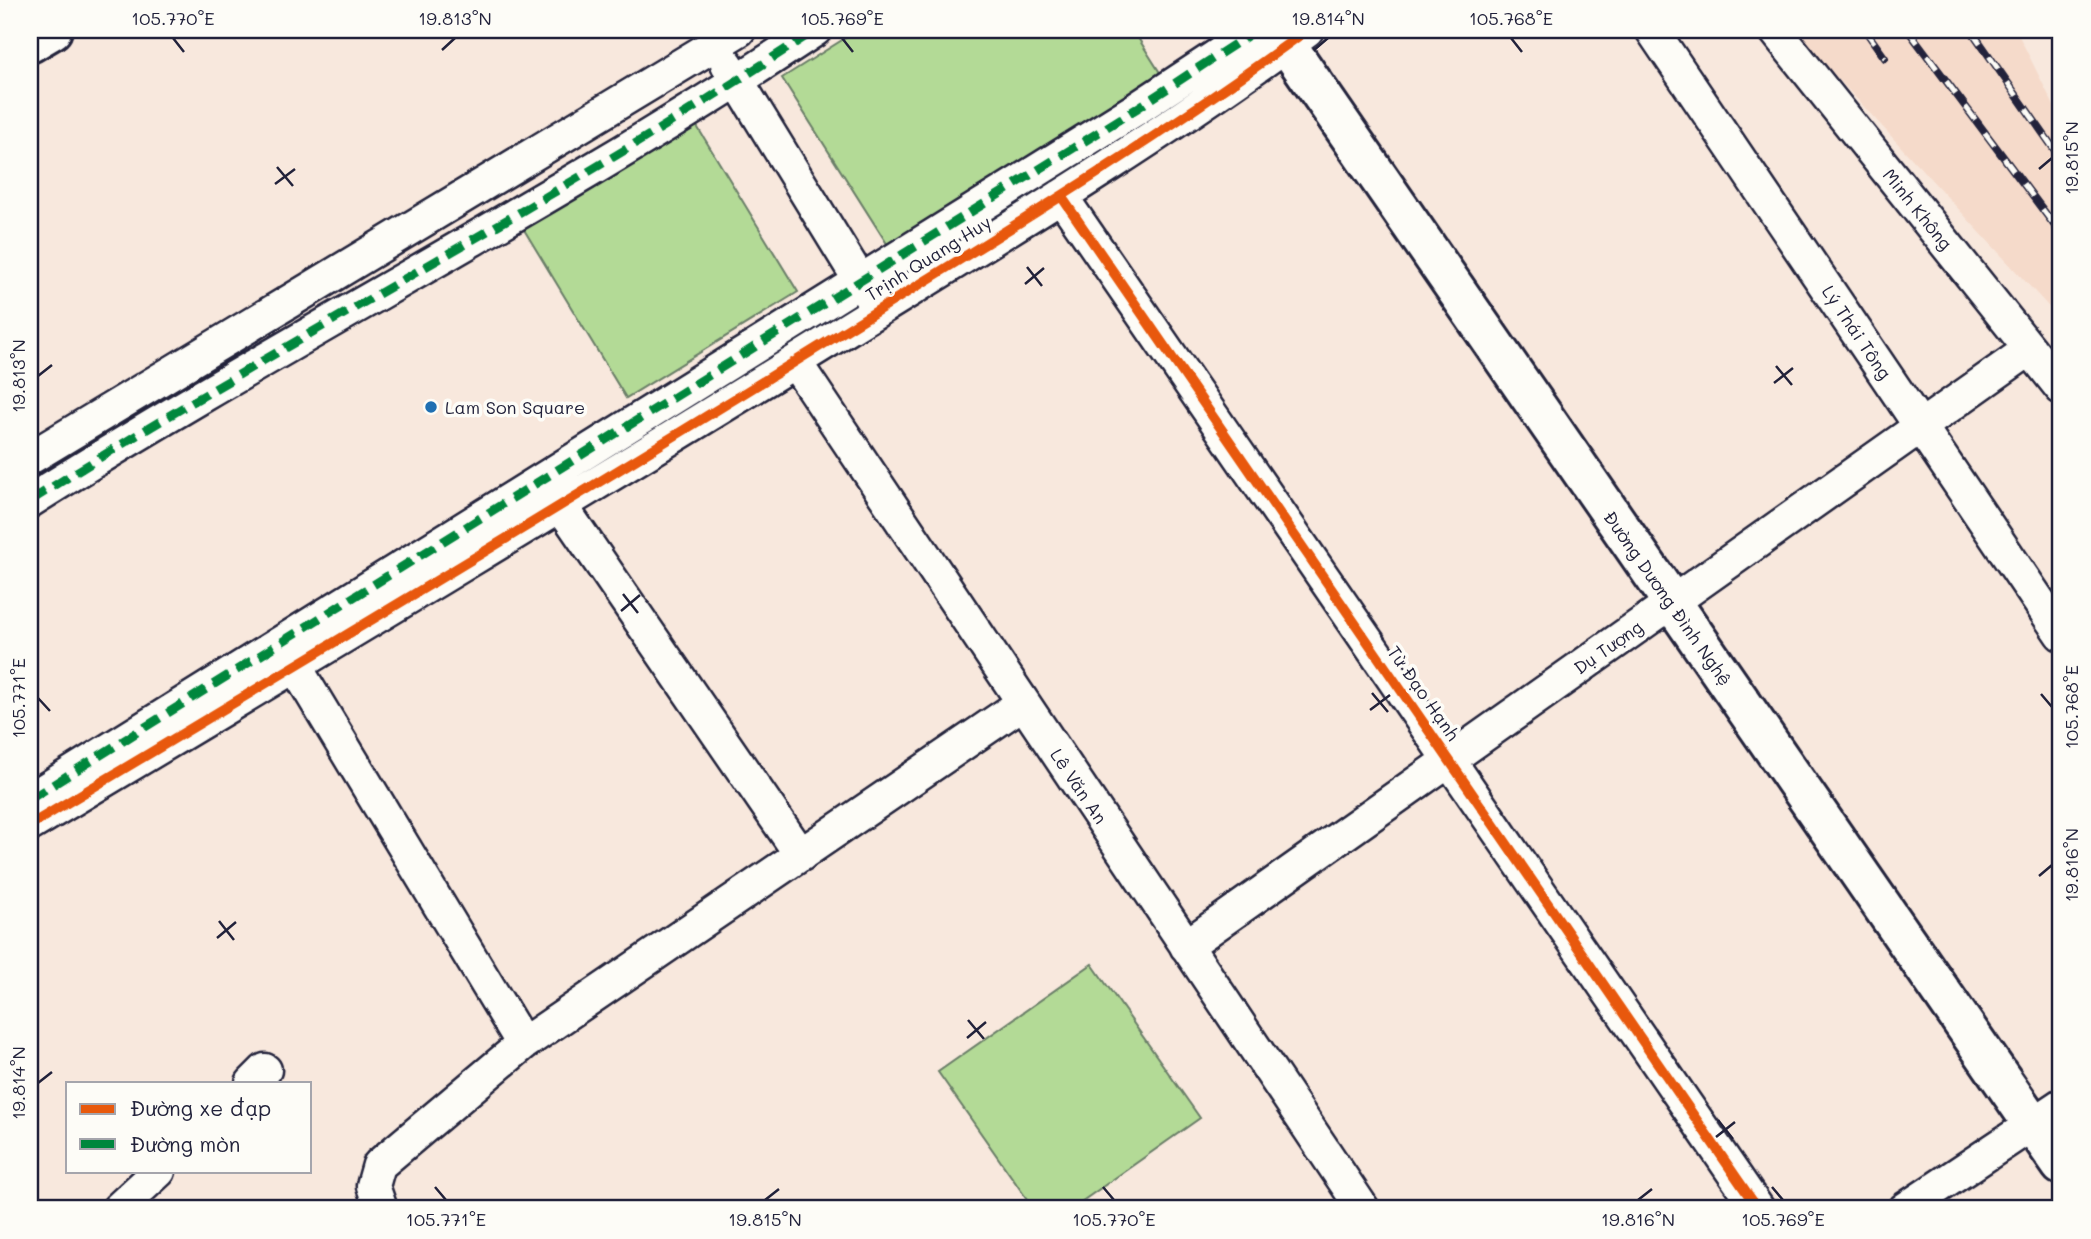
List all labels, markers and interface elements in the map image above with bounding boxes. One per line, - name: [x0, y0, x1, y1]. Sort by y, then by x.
- text: 105.770°E: [131, 6, 215, 30]
- text: 19.813°N: [418, 6, 492, 30]
- text: 105.769°E: [800, 6, 884, 30]
- text: 19.814°N: [1291, 6, 1365, 30]
- text: 105.768°E: [1469, 6, 1553, 30]
- text: 19.815°N: [2059, 121, 2083, 195]
- street label: Minh Không: [1878, 163, 1958, 255]
- street label: Trịnh Quang Huy: [861, 210, 995, 306]
- street label: Lý Thái Tông: [1817, 280, 1897, 384]
- text: 19.813°N: [6, 339, 30, 413]
- place label: Lam Son Square: [445, 395, 585, 419]
- marker: Lam Son Square: [423, 399, 439, 415]
- street label: Đường Dương Đình Nghệ: [1598, 506, 1738, 690]
- street label: Dụ Tượng: [1569, 615, 1647, 679]
- street label: Từ Đạo Hạnh: [1382, 641, 1466, 745]
- text: 105.771°E: [6, 658, 30, 738]
- text: 105.768°E: [2059, 665, 2083, 749]
- street label: Lê Văn An: [1045, 744, 1113, 828]
- text: 19.816°N: [2059, 828, 2083, 902]
- text: 19.814°N: [6, 1046, 30, 1120]
- legend: [66, 1082, 312, 1172]
- text: Đường xe đạp: [130, 1094, 271, 1121]
- text: Đường mòn: [130, 1130, 240, 1157]
- text: 105.771°E: [406, 1207, 486, 1231]
- text: 19.815°N: [728, 1207, 802, 1231]
- text: 105.770°E: [1072, 1207, 1156, 1231]
- text: 19.816°N: [1601, 1207, 1675, 1231]
- text: 105.769°E: [1741, 1207, 1825, 1231]

